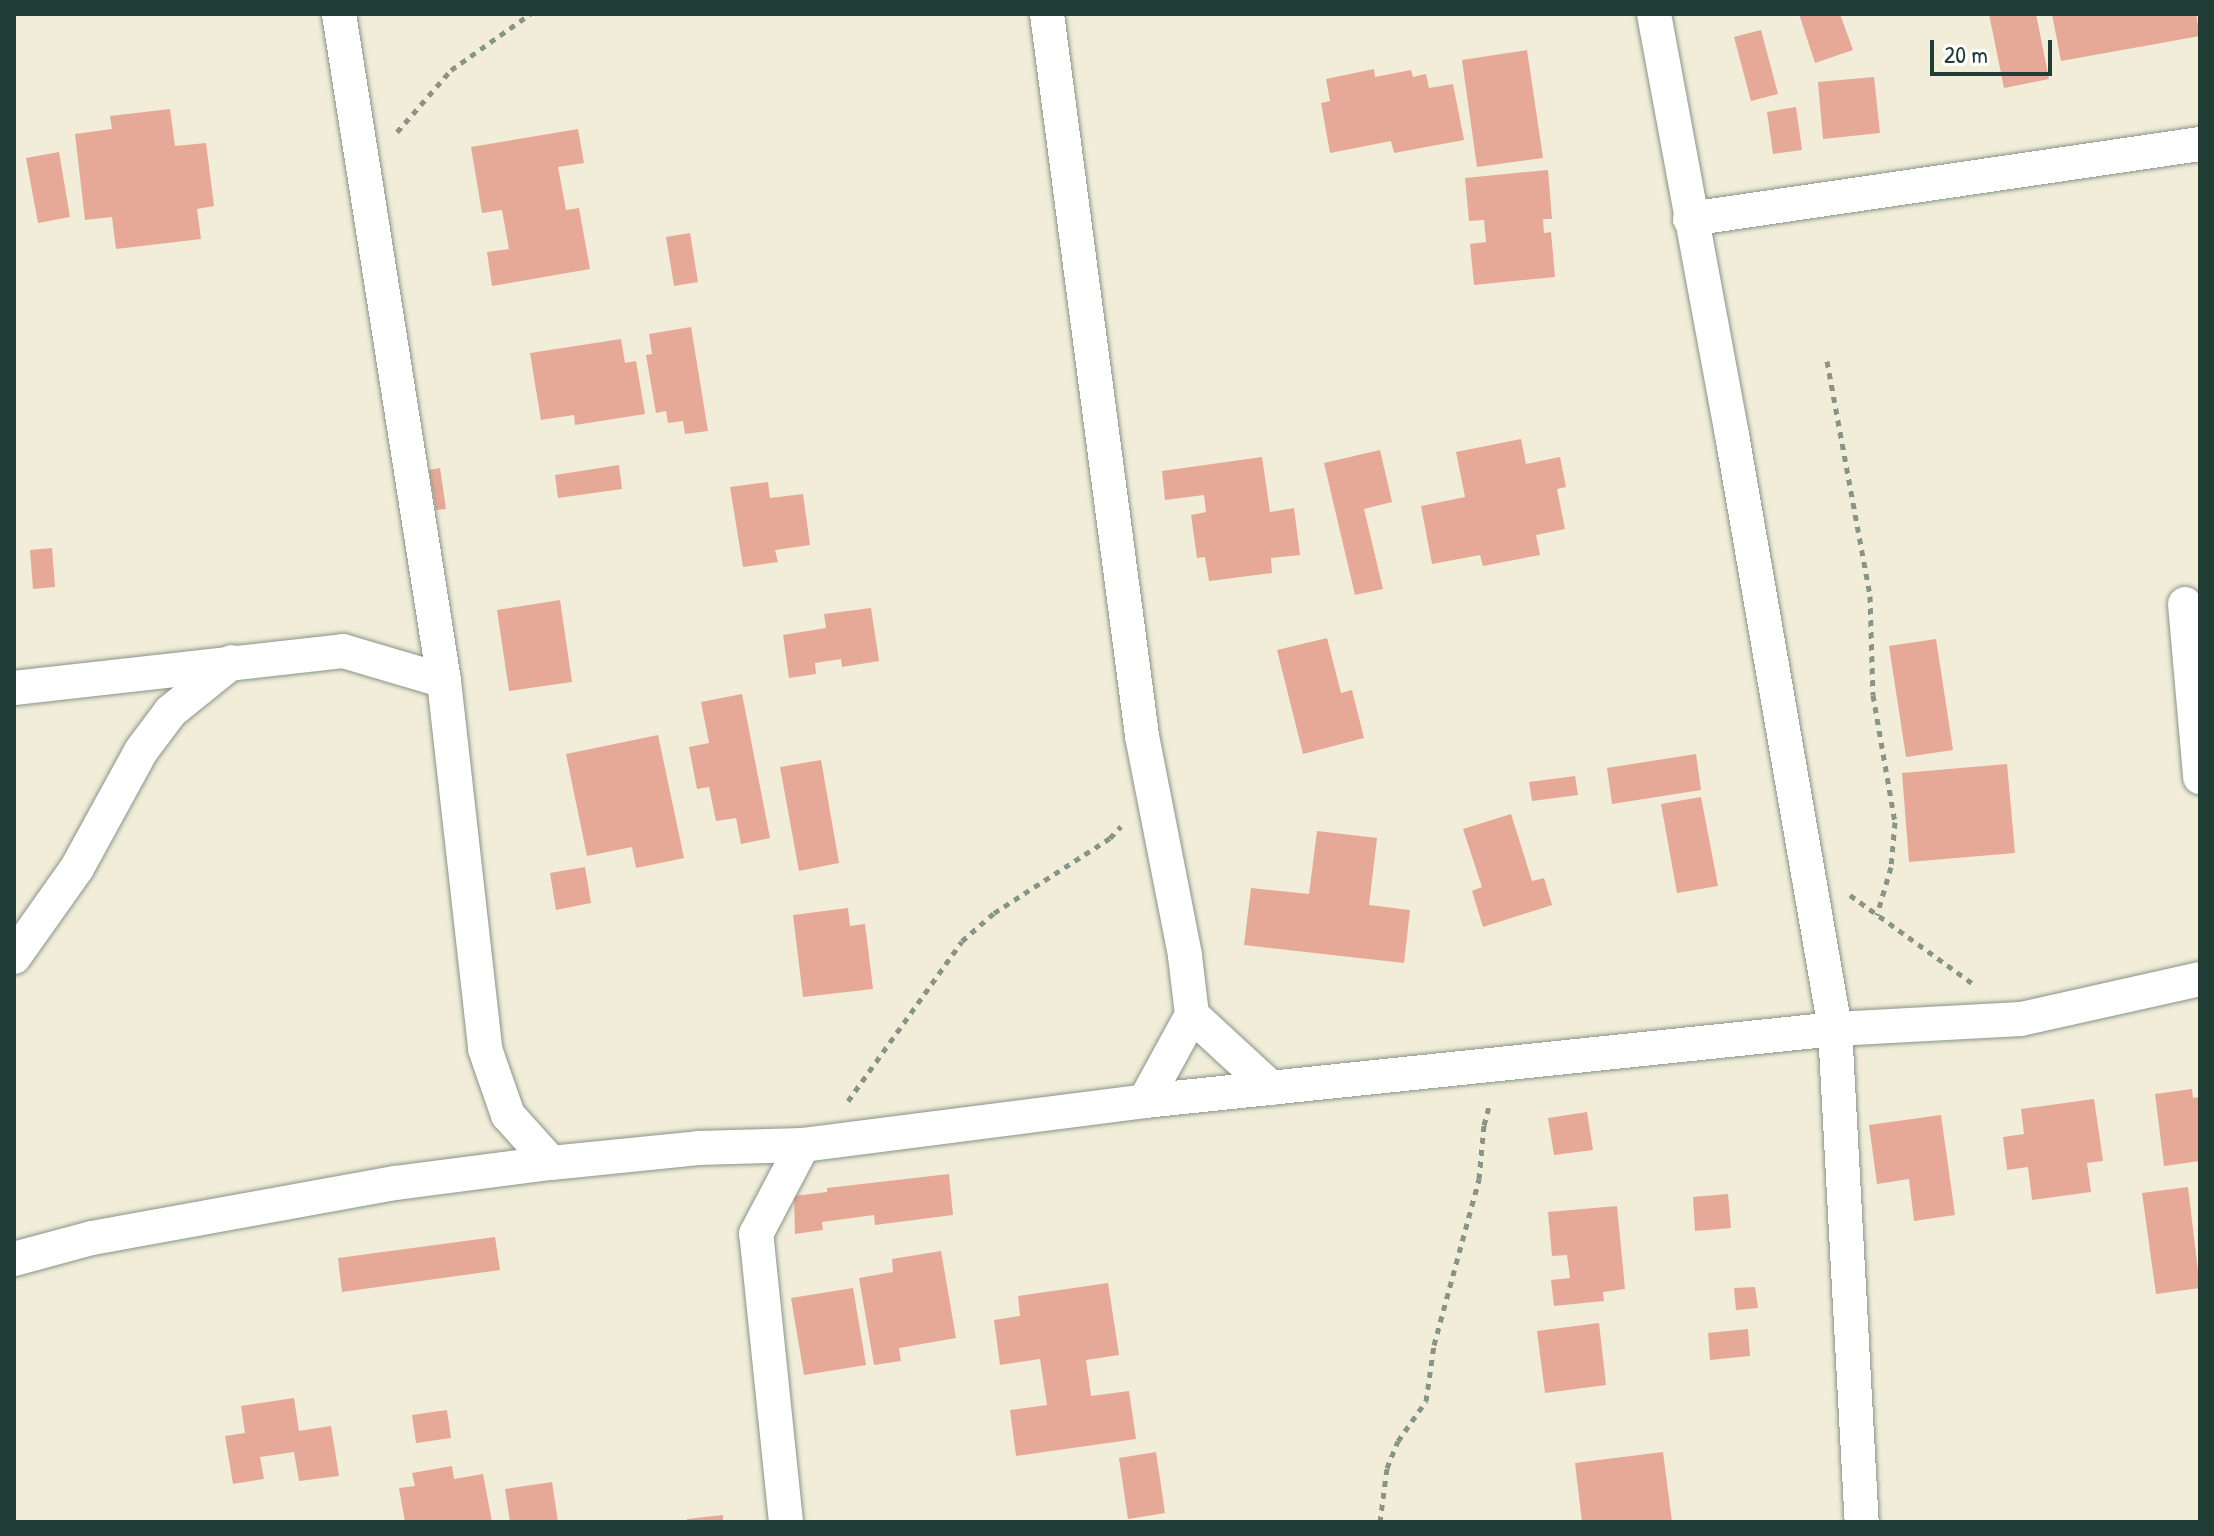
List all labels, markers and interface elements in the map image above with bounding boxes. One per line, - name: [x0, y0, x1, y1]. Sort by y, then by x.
- scale bar: [1934, 24, 2056, 74]
- text: 20 m: [1944, 38, 1988, 70]

